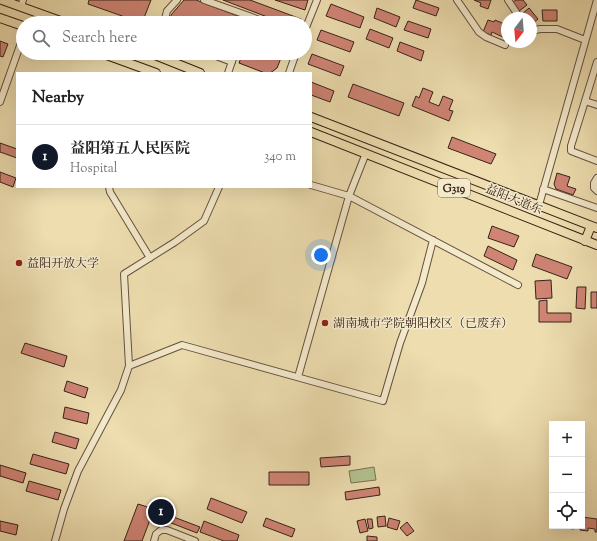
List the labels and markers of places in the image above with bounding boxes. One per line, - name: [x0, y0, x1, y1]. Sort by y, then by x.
- place label: 益阳开放大学: [27, 255, 99, 273]
- marker: 益阳开放大学: [14, 258, 24, 268]
- place label: 湖南城市学院朝阳校区（已废弃）: [333, 315, 513, 333]
- marker: 湖南城市学院朝阳校区（已废弃）: [320, 318, 330, 328]
- pin: 1: [148, 497, 174, 527]

